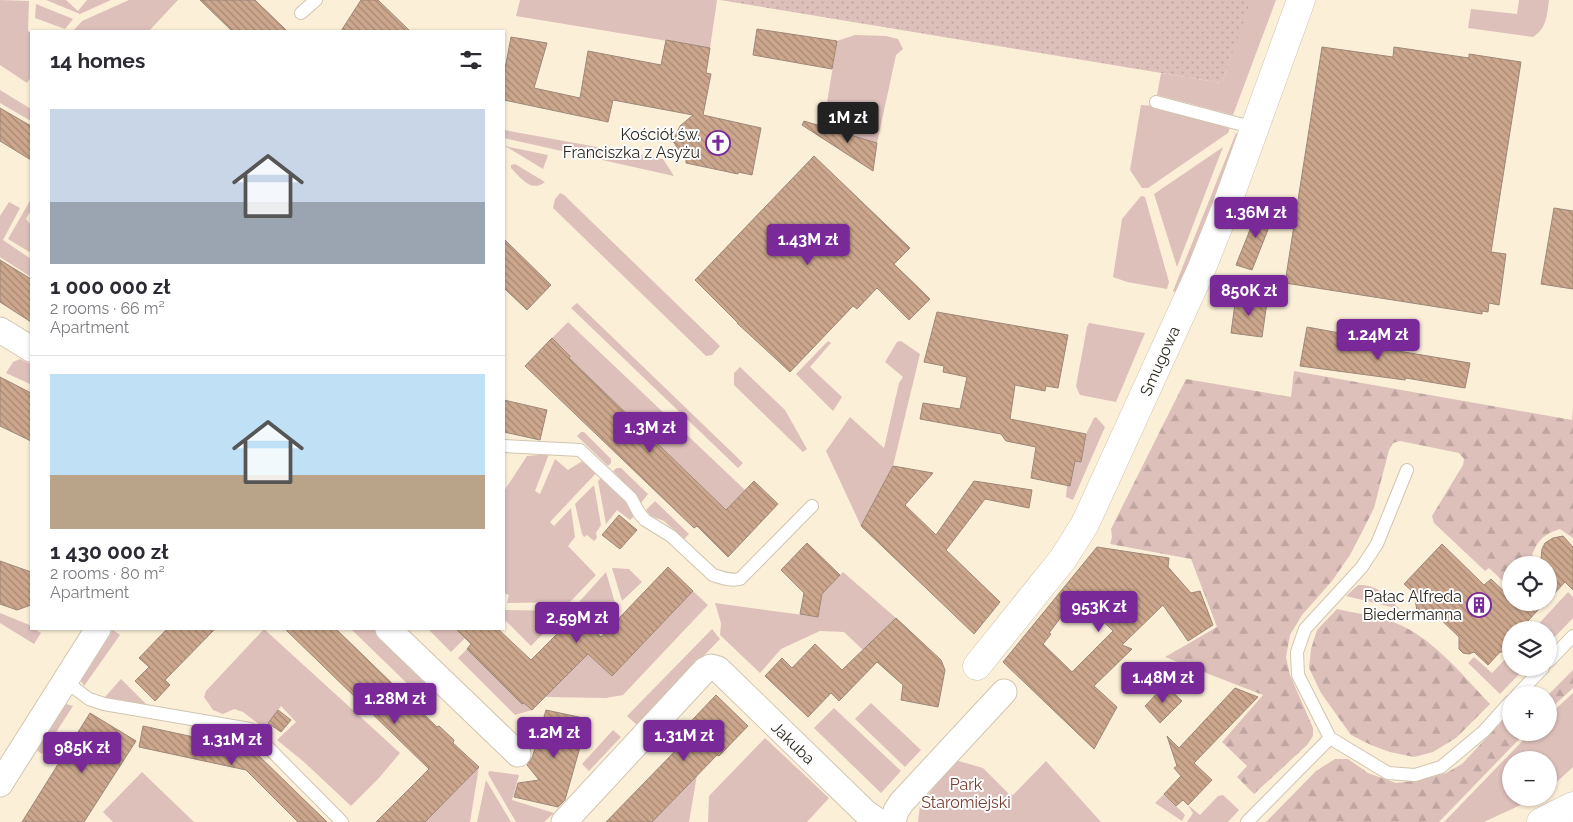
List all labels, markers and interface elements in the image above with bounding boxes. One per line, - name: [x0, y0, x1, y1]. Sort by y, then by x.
- icon: filters: [457, 46, 485, 74]
- text: 14 homes: [50, 48, 145, 73]
- pin: 1M zł: [813, 102, 883, 144]
- text: 1M zł: [829, 108, 867, 127]
- place label: Kościół św. Franciszka z Asyżu: [563, 125, 700, 162]
- church icon: Kościół św. Franciszka z Asyżu: [705, 130, 731, 156]
- icon: home: [223, 141, 313, 231]
- pin: 1.36M zł: [1204, 196, 1308, 239]
- text: 1.36M zł: [1225, 203, 1287, 222]
- pin: 1.43M zł: [756, 224, 860, 266]
- text: 1.43M zł: [778, 230, 838, 249]
- text: 1 000 000 zł: [50, 274, 170, 299]
- pin: 850K zł: [1203, 274, 1295, 317]
- text: 850K zł: [1221, 281, 1277, 300]
- text: 2 rooms · 66 m²: [50, 299, 165, 318]
- text: Apartment: [50, 318, 129, 337]
- pin: 1.24M zł: [1326, 318, 1430, 361]
- street label: Smugowa: [1136, 323, 1184, 399]
- text: 1.24M zł: [1348, 325, 1408, 344]
- icon: home: [223, 407, 313, 497]
- pin: 1.3M zł: [604, 412, 696, 454]
- text: 1.3M zł: [624, 418, 676, 437]
- text: 1 430 000 zł: [50, 539, 168, 564]
- map controls: [1502, 556, 1557, 806]
- button: locate: [1502, 556, 1557, 611]
- text: 2 rooms · 80 m²: [50, 564, 165, 583]
- text: Apartment: [50, 583, 129, 602]
- place label: Pałac Alfreda Biedermanna: [1363, 587, 1462, 624]
- pin: 953K zł: [1053, 590, 1145, 633]
- building icon: Pałac Alfreda Biedermanna: [1466, 592, 1492, 618]
- text: 953K zł: [1072, 597, 1126, 616]
- pin: 2.59M zł: [525, 602, 629, 644]
- text: 2.59M zł: [546, 608, 608, 627]
- button: layers: [1502, 621, 1557, 676]
- pin: 1.48M zł: [1111, 662, 1215, 704]
- text: 1.48M zł: [1132, 668, 1194, 687]
- pin: 1.28M zł: [343, 682, 447, 725]
- button: +: [1502, 686, 1557, 741]
- text: 1.28M zł: [364, 689, 426, 708]
- pin: 1.2M zł: [508, 716, 600, 759]
- street label: Jakuba: [767, 718, 819, 768]
- pin: 1.31M zł: [632, 720, 736, 762]
- text: 1.2M zł: [528, 723, 580, 742]
- pin: 1.31M zł: [180, 724, 284, 766]
- text: 1.31M zł: [654, 726, 714, 745]
- text: 1.31M zł: [202, 730, 262, 749]
- pin: 985K zł: [36, 732, 128, 774]
- text: 985K zł: [54, 738, 110, 757]
- button: −: [1502, 751, 1557, 806]
- park label: Park Staromiejski: [921, 775, 1011, 812]

